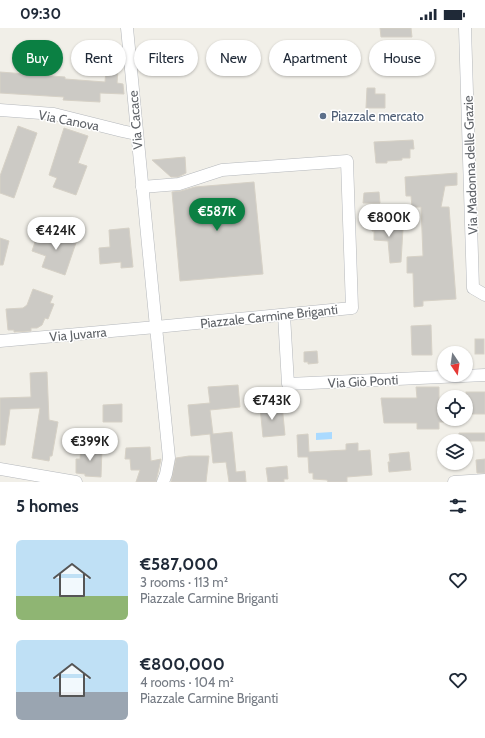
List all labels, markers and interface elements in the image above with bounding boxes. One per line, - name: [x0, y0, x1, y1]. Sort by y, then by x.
- text: 09:30: [20, 5, 61, 23]
- chip: Buy: [12, 40, 63, 76]
- chip: Rent: [71, 40, 126, 76]
- chip: Filters: [134, 40, 198, 76]
- chip: New: [206, 40, 261, 76]
- chip: Apartment: [269, 40, 361, 76]
- chip: House: [369, 40, 435, 76]
- street label: Via Cacace: [124, 89, 146, 150]
- street label: Via Madonna delle Grazie: [460, 95, 480, 235]
- street label: Via Canova: [37, 106, 101, 134]
- place label: Piazzale mercato: [331, 108, 424, 124]
- marker: Piazzale mercato: [318, 111, 328, 121]
- pin: €587K: [189, 198, 245, 232]
- text: €587K: [198, 203, 236, 219]
- pin: €800K: [361, 204, 417, 238]
- text: €800K: [368, 209, 410, 225]
- pin: €424K: [28, 217, 84, 251]
- text: €424K: [36, 222, 76, 238]
- street label: Piazzale Carmine Briganti: [199, 301, 339, 331]
- street label: Via Juvarra: [49, 323, 108, 344]
- north arrow: [437, 346, 473, 382]
- map controls: [437, 346, 473, 470]
- street label: Via Giò Ponti: [327, 371, 399, 391]
- pin: €743K: [244, 387, 300, 421]
- button: locate: [437, 390, 473, 426]
- text: €743K: [253, 392, 291, 408]
- pin: €399K: [62, 428, 118, 462]
- text: €399K: [71, 433, 109, 449]
- button: layers: [437, 434, 473, 470]
- icon: filters: [447, 495, 469, 517]
- text: 5 homes: [16, 496, 79, 516]
- text: €587,000: [140, 554, 218, 574]
- icon: home: [48, 556, 96, 604]
- icon: heart: [447, 569, 469, 591]
- text: 3 rooms · 113 m²: [140, 574, 228, 590]
- text: Piazzale Carmine Briganti: [140, 590, 278, 606]
- text: €800,000: [140, 654, 225, 674]
- icon: home: [48, 656, 96, 704]
- icon: heart: [447, 669, 469, 691]
- text: 4 rooms · 104 m²: [140, 674, 234, 690]
- text: Piazzale Carmine Briganti: [140, 690, 278, 706]

